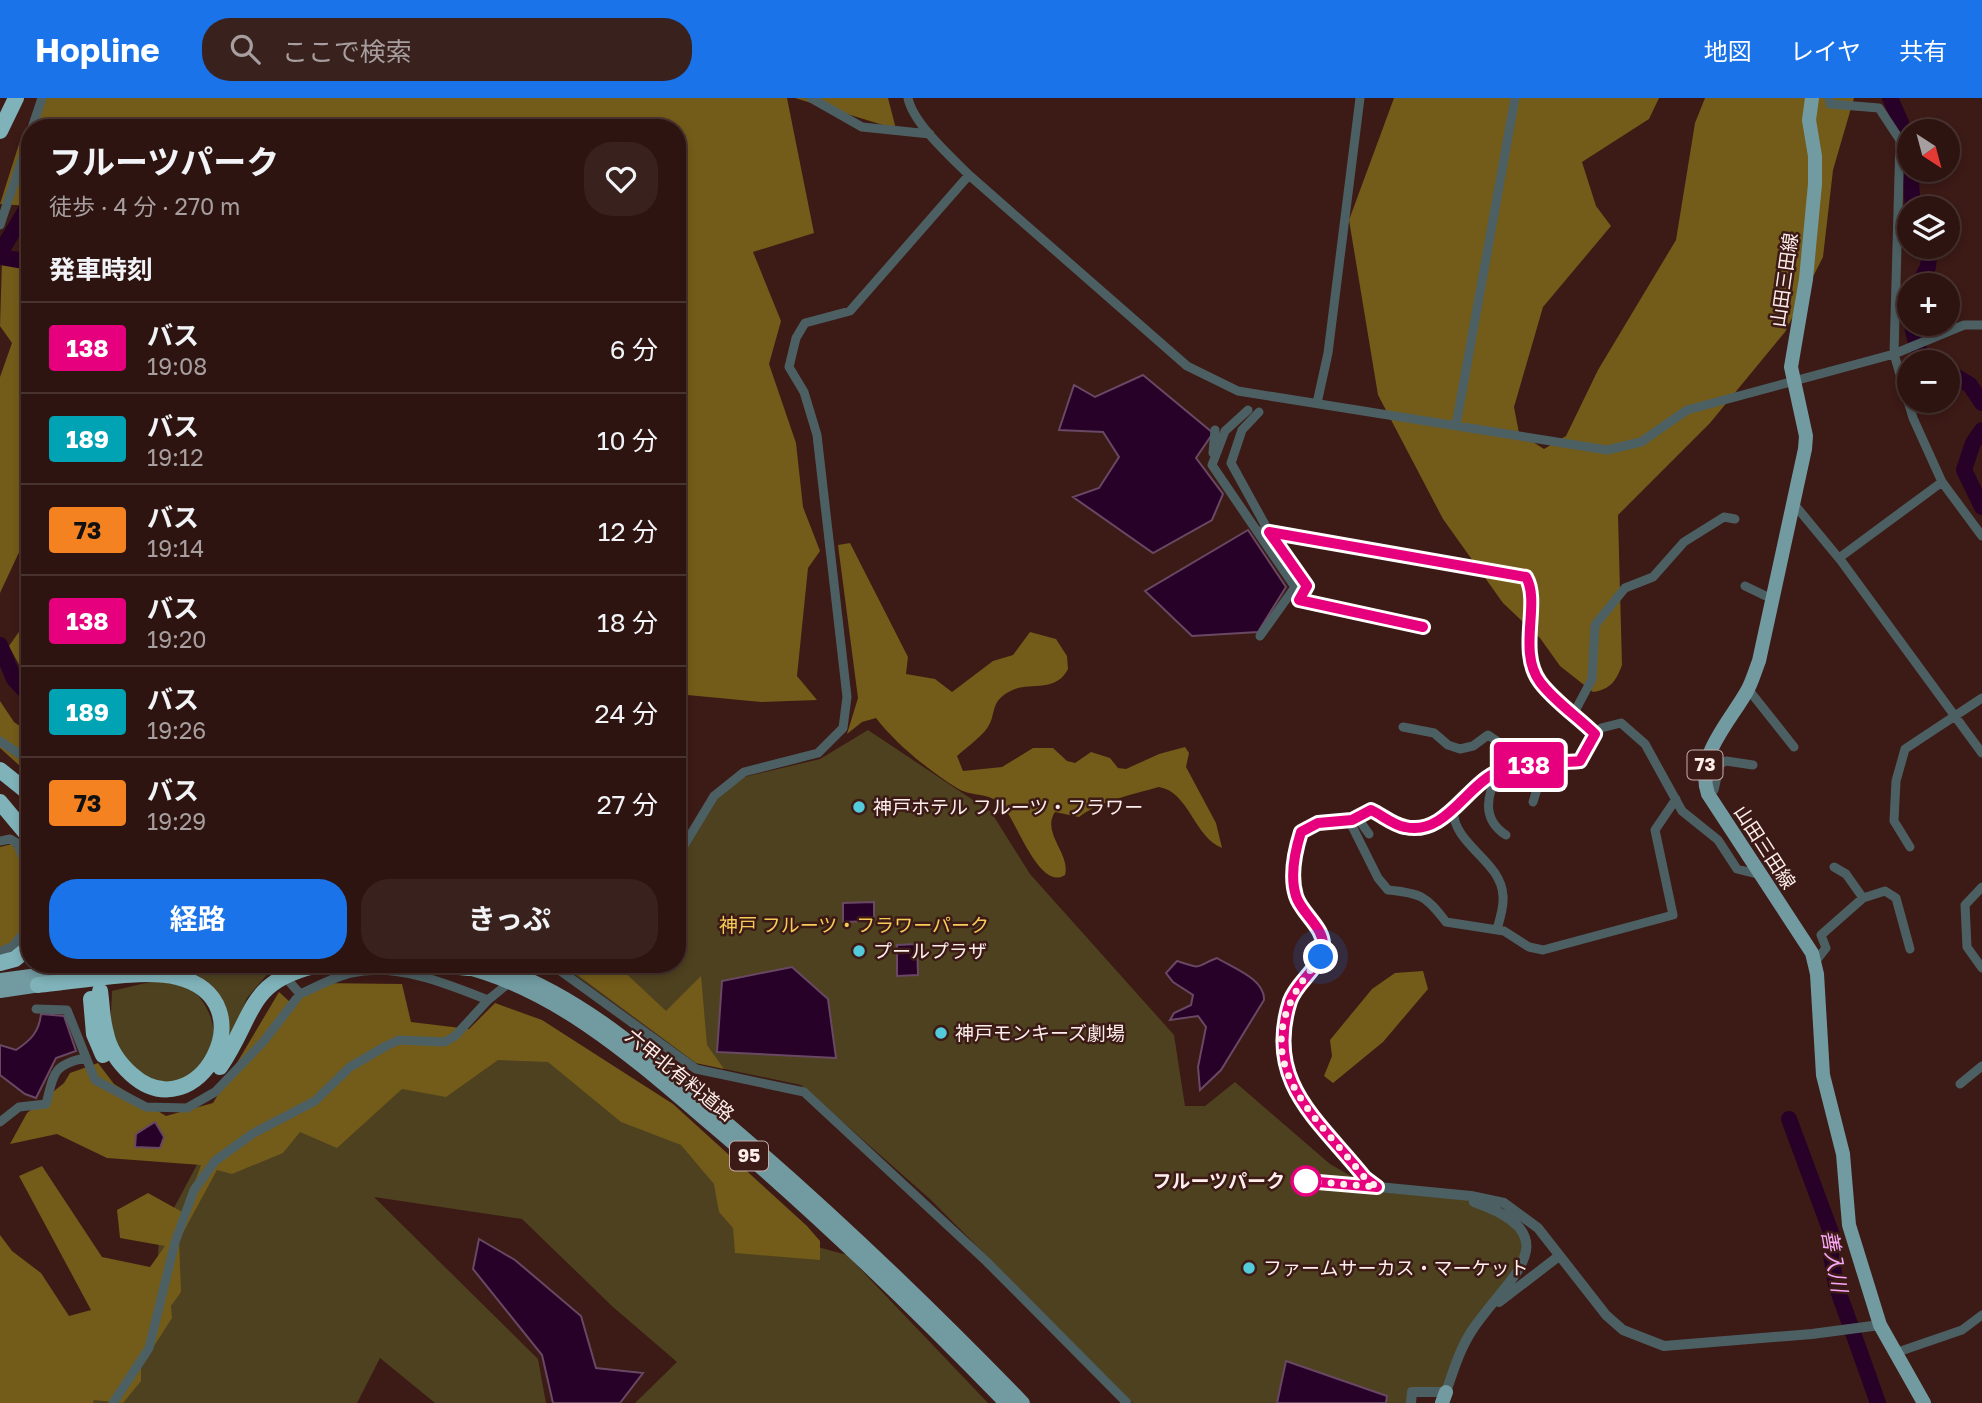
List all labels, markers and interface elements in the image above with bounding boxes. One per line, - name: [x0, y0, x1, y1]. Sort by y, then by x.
- search box: [202, 18, 692, 81]
- text: Hopline: [35, 30, 160, 69]
- icon: search: [226, 30, 264, 68]
- text: ここで検索: [282, 36, 412, 67]
- text: 地図: [1704, 36, 1752, 65]
- text: レイヤ: [1790, 36, 1861, 65]
- text: 共有: [1899, 36, 1947, 65]
- north arrow: [1897, 119, 1960, 182]
- map controls: [1897, 119, 1960, 413]
- text: フルーツパーク: [49, 142, 279, 181]
- button: heart: [584, 142, 658, 216]
- text: 徒歩 · 4 分 · 270 m: [49, 192, 240, 220]
- button: layers: [1897, 196, 1960, 259]
- street label: 山田三田線: [1766, 231, 1802, 329]
- text: 発車時刻: [49, 254, 153, 285]
- button: +: [1897, 273, 1960, 336]
- text: バス: [147, 320, 199, 351]
- text: 138: [66, 333, 109, 362]
- text: 6 分: [610, 334, 658, 365]
- button: −: [1897, 350, 1960, 413]
- text: 19:08: [147, 352, 207, 380]
- text: バス: [147, 411, 199, 442]
- text: 189: [66, 424, 109, 453]
- text: 10 分: [597, 425, 658, 456]
- text: 19:12: [147, 443, 203, 471]
- text: バス: [147, 502, 199, 533]
- text: 73: [74, 515, 101, 544]
- text: 12 分: [598, 516, 658, 547]
- text: 19:14: [147, 534, 204, 562]
- text: バス: [147, 593, 199, 624]
- text: 138: [66, 606, 109, 635]
- text: 18 分: [597, 607, 658, 638]
- text: 19:20: [147, 625, 207, 653]
- text: バス: [147, 684, 199, 715]
- text: 189: [66, 697, 109, 726]
- text: 24 分: [595, 698, 658, 729]
- text: 19:26: [147, 716, 206, 744]
- line badge: 138: [1489, 742, 1569, 788]
- text: 138: [1508, 750, 1550, 779]
- road number: 73: [1688, 750, 1722, 780]
- text: バス: [147, 775, 199, 806]
- text: 73: [74, 788, 101, 817]
- text: 27 分: [597, 789, 658, 820]
- place label: 神戸ホテル フルーツ・フラワー: [873, 795, 1143, 818]
- marker: 神戸ホテル フルーツ・フラワー: [851, 799, 867, 815]
- street label: 山田三田線: [1730, 801, 1801, 893]
- text: 19:29: [147, 807, 206, 835]
- button: 経路: [49, 879, 347, 959]
- button: きっぷ: [361, 879, 658, 959]
- park label: 神戸 フルーツ・フラワーパーク: [719, 913, 989, 936]
- place label: プールプラザ: [873, 939, 987, 962]
- your location: [1303, 939, 1338, 974]
- marker: プールプラザ: [851, 943, 867, 959]
- place label: 神戸モンキーズ劇場: [955, 1021, 1125, 1044]
- street label: 六甲北有料道路: [621, 1024, 739, 1125]
- marker: 神戸モンキーズ劇場: [933, 1025, 949, 1041]
- road number: 95: [730, 1142, 768, 1170]
- marker: フルーツパーク: [1291, 1166, 1321, 1196]
- place label: フルーツパーク: [1152, 1169, 1285, 1192]
- water label: 善入川: [1817, 1228, 1854, 1296]
- place label: ファームサーカス・マーケット: [1263, 1256, 1528, 1279]
- marker: ファームサーカス・マーケット: [1241, 1260, 1257, 1276]

